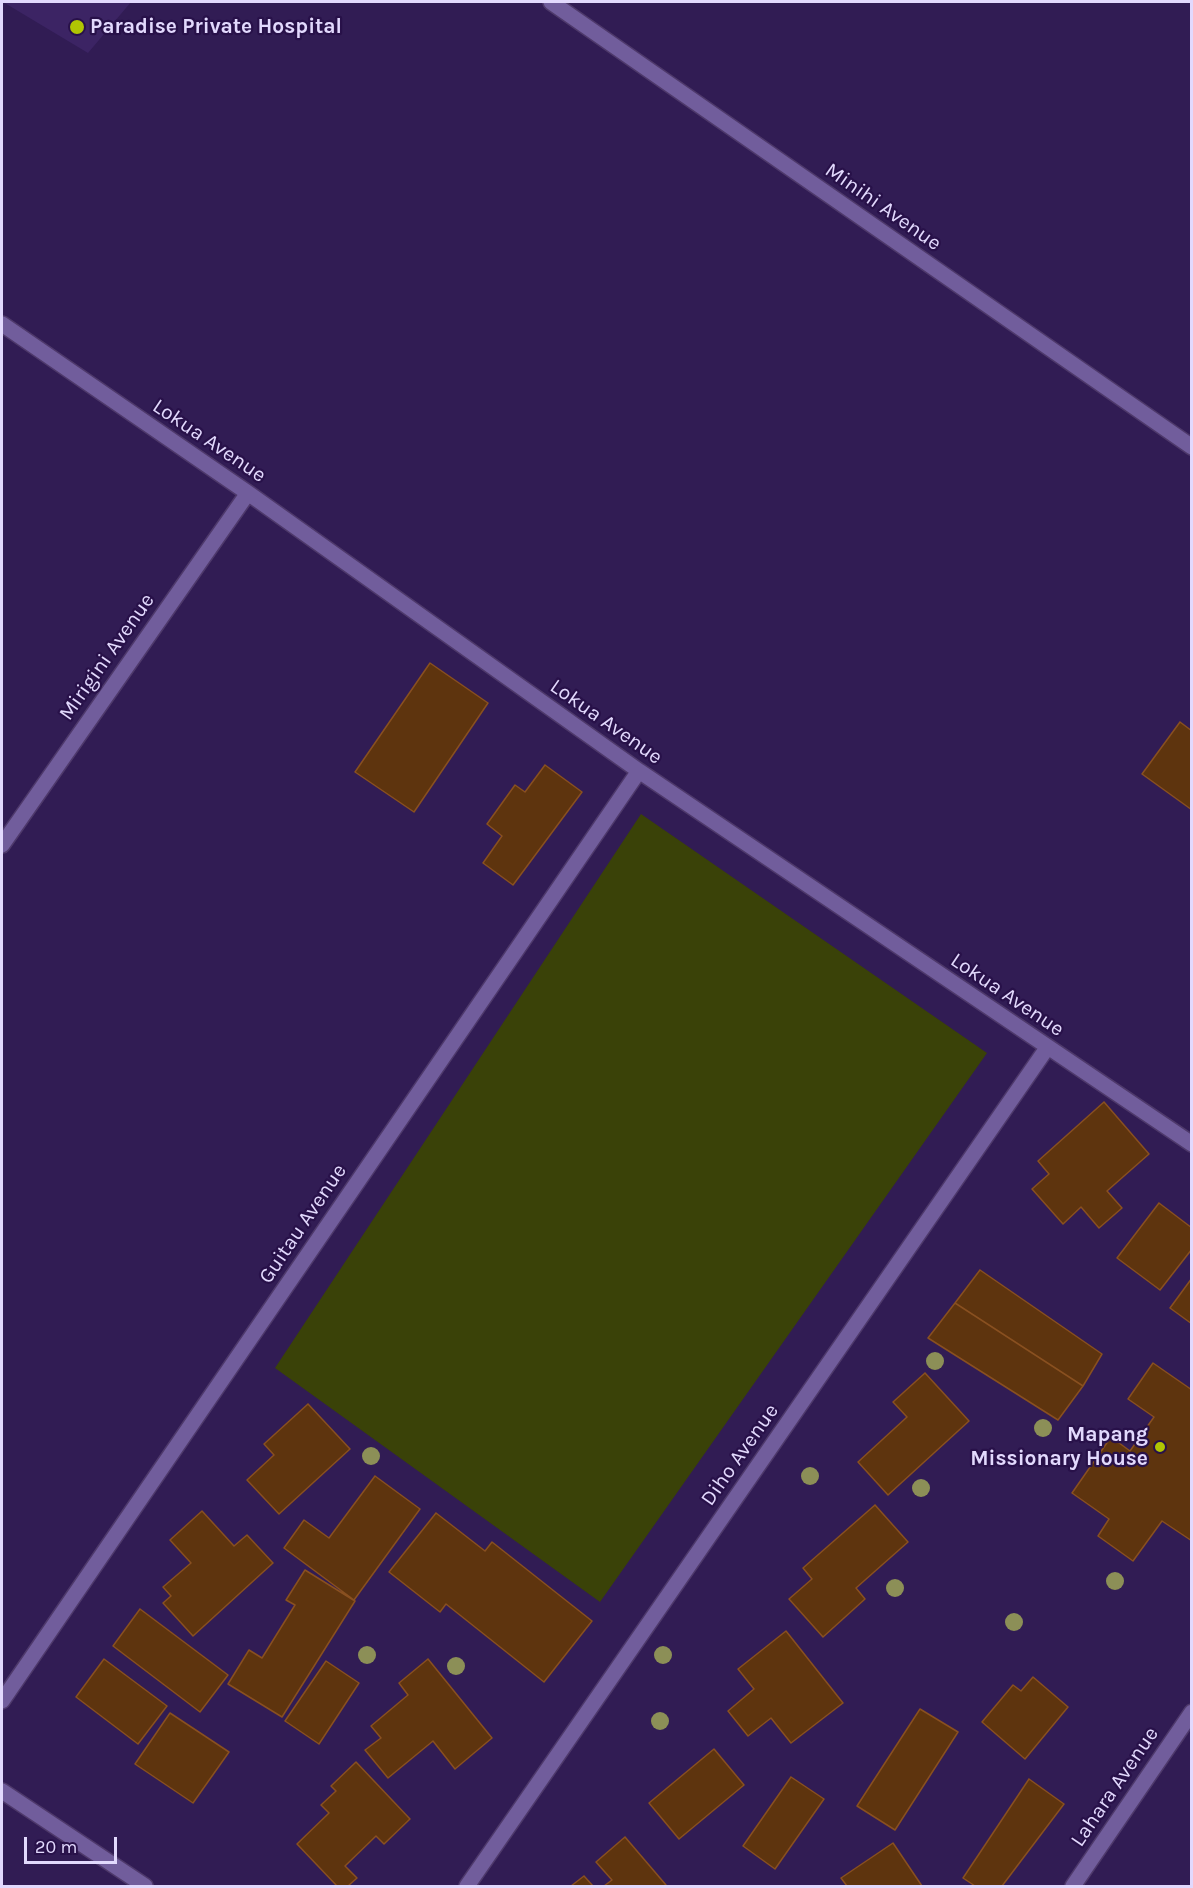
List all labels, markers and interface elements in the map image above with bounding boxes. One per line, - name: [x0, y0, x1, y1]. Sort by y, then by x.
- place label: Paradise Private Hospital: [90, 14, 342, 40]
- marker: Paradise Private Hospital: [68, 18, 86, 36]
- street label: Minihi Avenue: [820, 158, 946, 256]
- street label: Lokua Avenue: [147, 394, 271, 488]
- street label: Mirigini Avenue: [54, 589, 160, 725]
- street label: Lokua Avenue: [545, 674, 667, 770]
- street label: Lokua Avenue: [945, 948, 1069, 1042]
- street label: Guitau Avenue: [254, 1159, 352, 1289]
- street label: Diho Avenue: [696, 1399, 784, 1511]
- place label: Mapang Missionary House: [970, 1422, 1148, 1472]
- marker: Mapang Missionary House: [1153, 1440, 1167, 1454]
- street label: Lahara Avenue: [1066, 1722, 1164, 1852]
- scale bar: [27, 1825, 120, 1863]
- text: 20 m: [35, 1836, 77, 1858]

